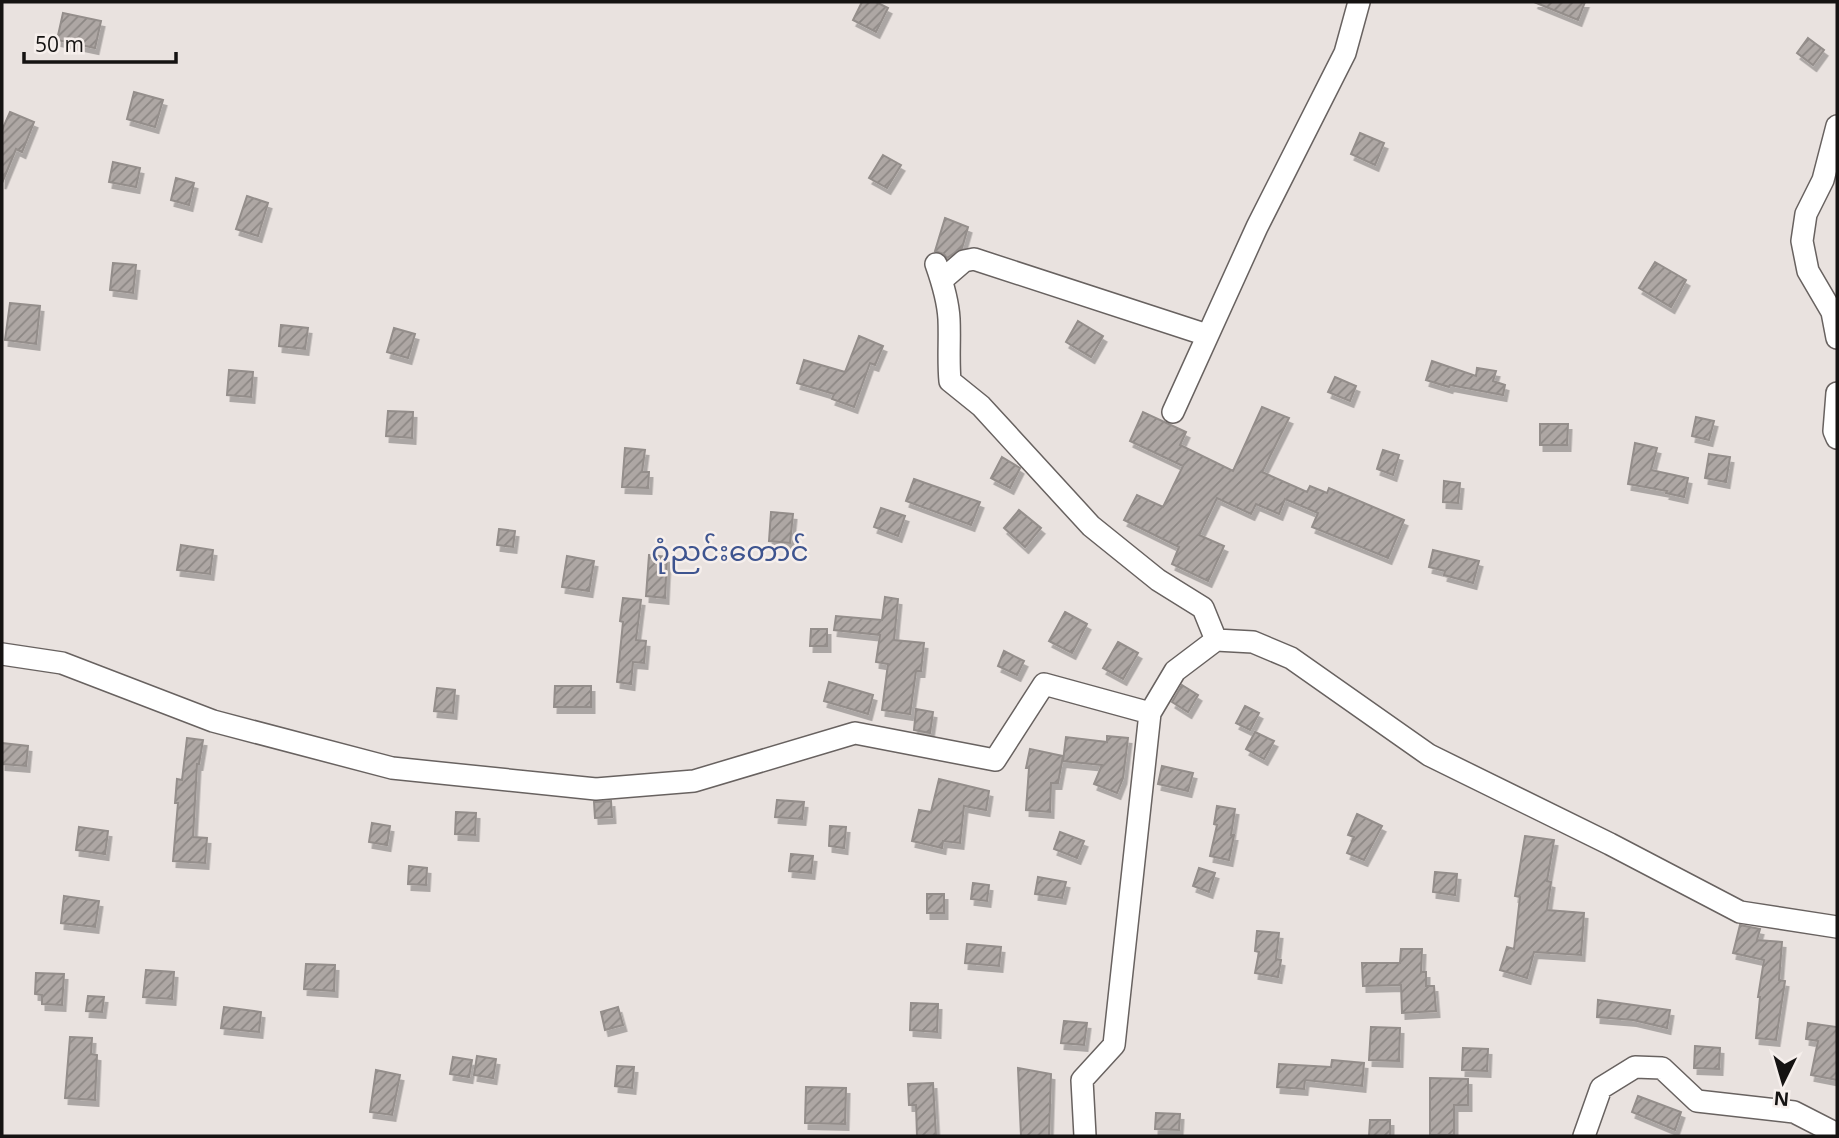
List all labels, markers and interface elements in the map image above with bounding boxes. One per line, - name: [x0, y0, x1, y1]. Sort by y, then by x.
- scale bar: [24, 21, 177, 65]
- text: 50 m: [35, 30, 84, 58]
- district label: ဂုံညင်းတောင်: [651, 531, 809, 574]
- north arrow: [1748, 1047, 1818, 1117]
- text: N: [1773, 1085, 1790, 1113]

